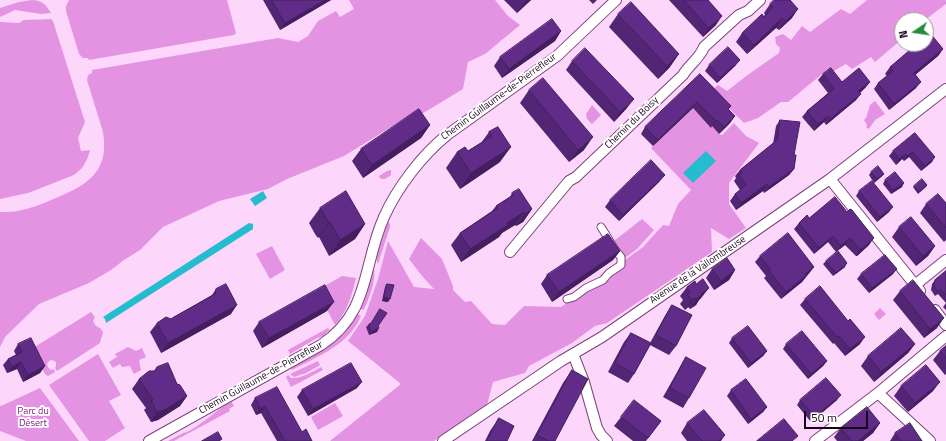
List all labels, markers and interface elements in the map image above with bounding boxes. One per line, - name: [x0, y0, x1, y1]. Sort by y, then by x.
- north arrow: [894, 12, 934, 52]
- text: N: [895, 29, 912, 40]
- street label: Chemin Guillaume-de-Pierrefleur: [439, 51, 559, 143]
- street label: Chemin du Boisy: [603, 94, 661, 152]
- street label: Avenue de la Vallombreuse: [648, 233, 748, 307]
- street label: Chemin Guillaume-de-Pierrefleur: [197, 339, 325, 417]
- scale bar: [806, 403, 870, 429]
- park label: Parc du Désert: [17, 406, 49, 430]
- text: 50 m: [811, 408, 837, 427]

